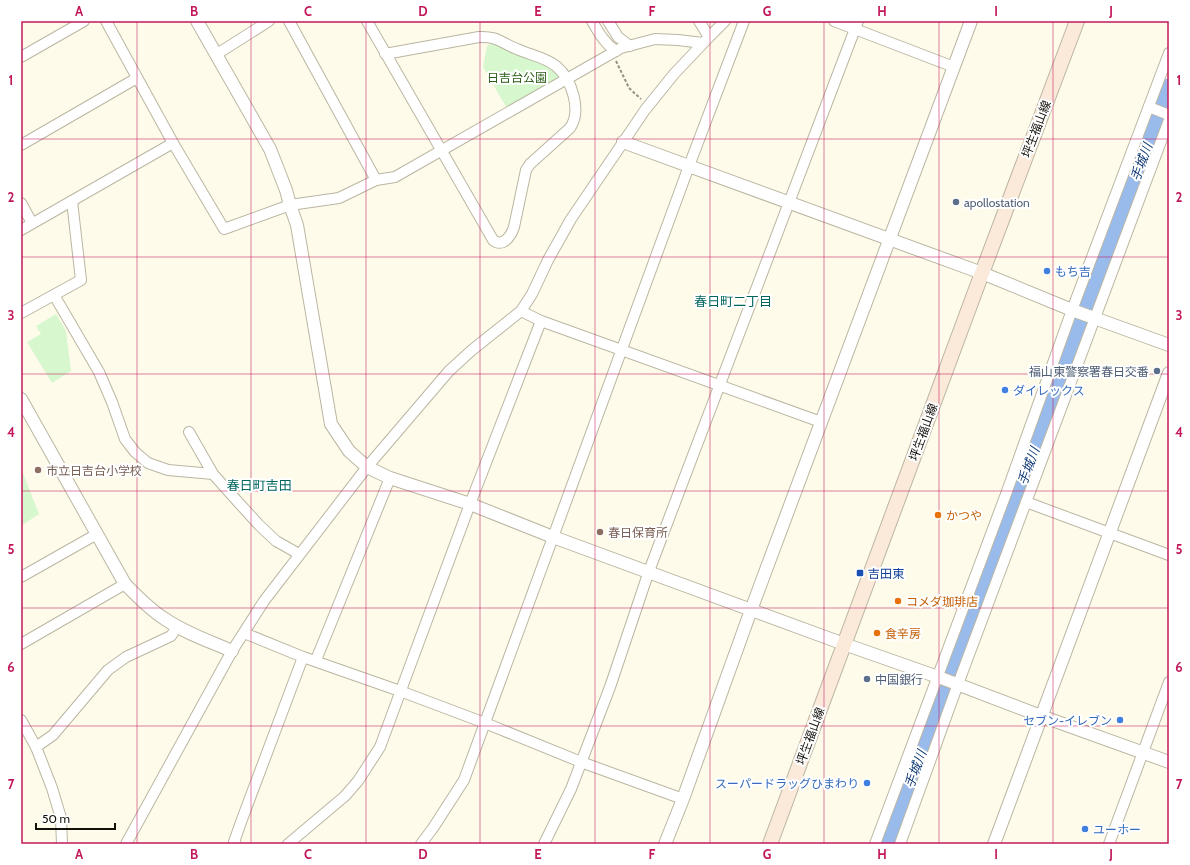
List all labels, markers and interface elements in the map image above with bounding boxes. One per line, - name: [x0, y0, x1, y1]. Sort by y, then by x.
- text: A: [75, 3, 84, 19]
- text: B: [190, 3, 198, 19]
- text: C: [304, 3, 312, 19]
- text: D: [418, 3, 428, 19]
- text: E: [534, 3, 542, 19]
- text: F: [649, 3, 656, 19]
- text: G: [763, 3, 772, 19]
- text: H: [877, 3, 887, 19]
- text: I: [994, 3, 998, 19]
- text: J: [1108, 3, 1113, 19]
- park label: 日吉台公園: [487, 70, 547, 85]
- text: 1: [9, 72, 13, 88]
- text: 1: [1177, 72, 1181, 88]
- street label: 坪生福山線: [1018, 98, 1054, 160]
- water label: 手城川: [1127, 139, 1156, 183]
- text: 2: [8, 189, 15, 205]
- text: 2: [1176, 189, 1183, 205]
- place label: apollostation: [964, 195, 1030, 210]
- marker: apollostation: [951, 197, 961, 207]
- place label: もち吉: [1055, 264, 1091, 279]
- marker: もち吉: [1042, 266, 1052, 276]
- district label: 春日町二丁目: [694, 293, 772, 309]
- text: 3: [7, 307, 15, 323]
- text: 3: [1175, 307, 1183, 323]
- place label: 福山東警察署春日交番: [1029, 364, 1149, 379]
- marker: 福山東警察署春日交番: [1152, 366, 1162, 376]
- place label: ダイレックス: [1013, 383, 1085, 398]
- marker: ダイレックス: [1000, 385, 1010, 395]
- street label: 坪生福山線: [906, 401, 940, 463]
- text: 4: [7, 424, 15, 440]
- text: 4: [1175, 424, 1183, 440]
- water label: 手城川: [1014, 443, 1043, 487]
- place label: 市立日吉台小学校: [46, 463, 142, 478]
- marker: 市立日吉台小学校: [33, 465, 43, 475]
- district label: 春日町吉田: [226, 477, 292, 493]
- place label: かつや: [946, 508, 982, 523]
- marker: かつや: [933, 510, 943, 520]
- place label: 春日保育所: [608, 525, 668, 540]
- marker: 春日保育所: [595, 527, 605, 537]
- text: 5: [8, 541, 15, 557]
- text: 5: [1176, 541, 1183, 557]
- place label: 吉田東: [868, 566, 904, 581]
- marker: 吉田東: [855, 568, 865, 578]
- place label: コメダ珈琲店: [906, 594, 978, 609]
- marker: コメダ珈琲店: [893, 596, 903, 606]
- place label: 食辛房: [885, 626, 921, 641]
- marker: 食辛房: [872, 628, 882, 638]
- text: 6: [7, 659, 15, 675]
- text: 6: [1175, 659, 1183, 675]
- place label: 中国銀行: [875, 672, 923, 687]
- marker: 中国銀行: [862, 674, 872, 684]
- street label: 坪生福山線: [793, 705, 827, 767]
- place label: セブン-イレブン: [1023, 713, 1112, 728]
- marker: セブン-イレブン: [1115, 715, 1125, 725]
- water label: 手城川: [901, 746, 930, 790]
- text: 7: [8, 776, 15, 792]
- place label: スーパードラッグひまわり: [715, 776, 859, 791]
- text: 7: [1176, 776, 1183, 792]
- marker: スーパードラッグひまわり: [862, 778, 872, 788]
- scale bar: [36, 805, 115, 831]
- text: 50 m: [42, 811, 70, 826]
- place label: ユーホー: [1093, 822, 1141, 837]
- marker: ユーホー: [1080, 824, 1090, 834]
- text: A: [75, 846, 84, 862]
- text: B: [190, 846, 198, 862]
- text: C: [304, 846, 312, 862]
- text: D: [418, 846, 428, 862]
- text: E: [534, 846, 542, 862]
- text: F: [649, 846, 656, 862]
- text: G: [763, 846, 772, 862]
- text: H: [877, 846, 887, 862]
- text: I: [994, 846, 998, 862]
- text: J: [1108, 846, 1113, 862]

